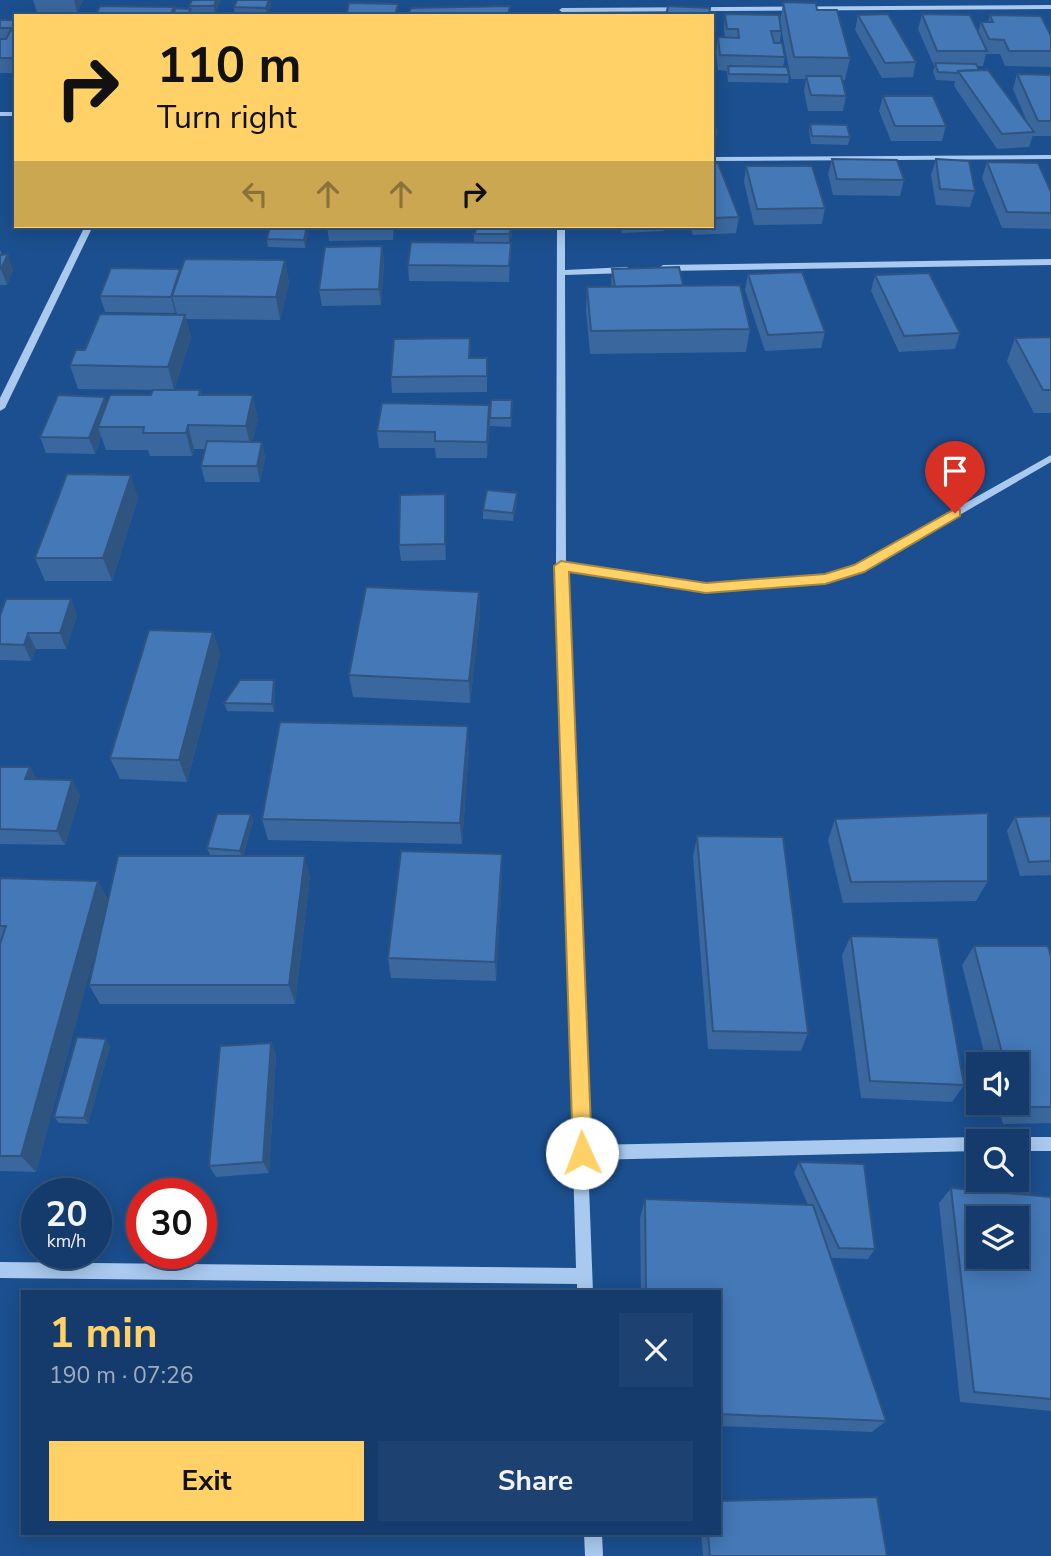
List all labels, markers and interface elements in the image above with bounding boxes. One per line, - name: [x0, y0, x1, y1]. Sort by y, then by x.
- text: 110 m: [157, 32, 301, 99]
- icon: right: [42, 42, 133, 133]
- text: Turn right: [157, 96, 297, 139]
- icon: left: [236, 175, 274, 213]
- icon: ahead: [309, 175, 347, 213]
- icon: ahead: [382, 175, 420, 213]
- icon: right: [455, 175, 493, 213]
- pin: [925, 441, 985, 513]
- icon: arrive: [936, 452, 974, 490]
- map controls: [966, 1052, 1029, 1269]
- button: sound: [966, 1052, 1029, 1115]
- position arrow: [545, 1116, 619, 1190]
- button: search: [966, 1129, 1029, 1192]
- speed limit sign: 30: [126, 1178, 217, 1269]
- text: 20: [45, 1191, 88, 1238]
- button: layers: [966, 1206, 1029, 1269]
- text: km/h: [47, 1229, 86, 1253]
- text: 1 min: [49, 1305, 158, 1362]
- button: close: [619, 1313, 693, 1387]
- text: 190 m · 07:26: [49, 1360, 194, 1391]
- button: Exit: [49, 1441, 364, 1521]
- button: Share: [378, 1441, 693, 1521]

